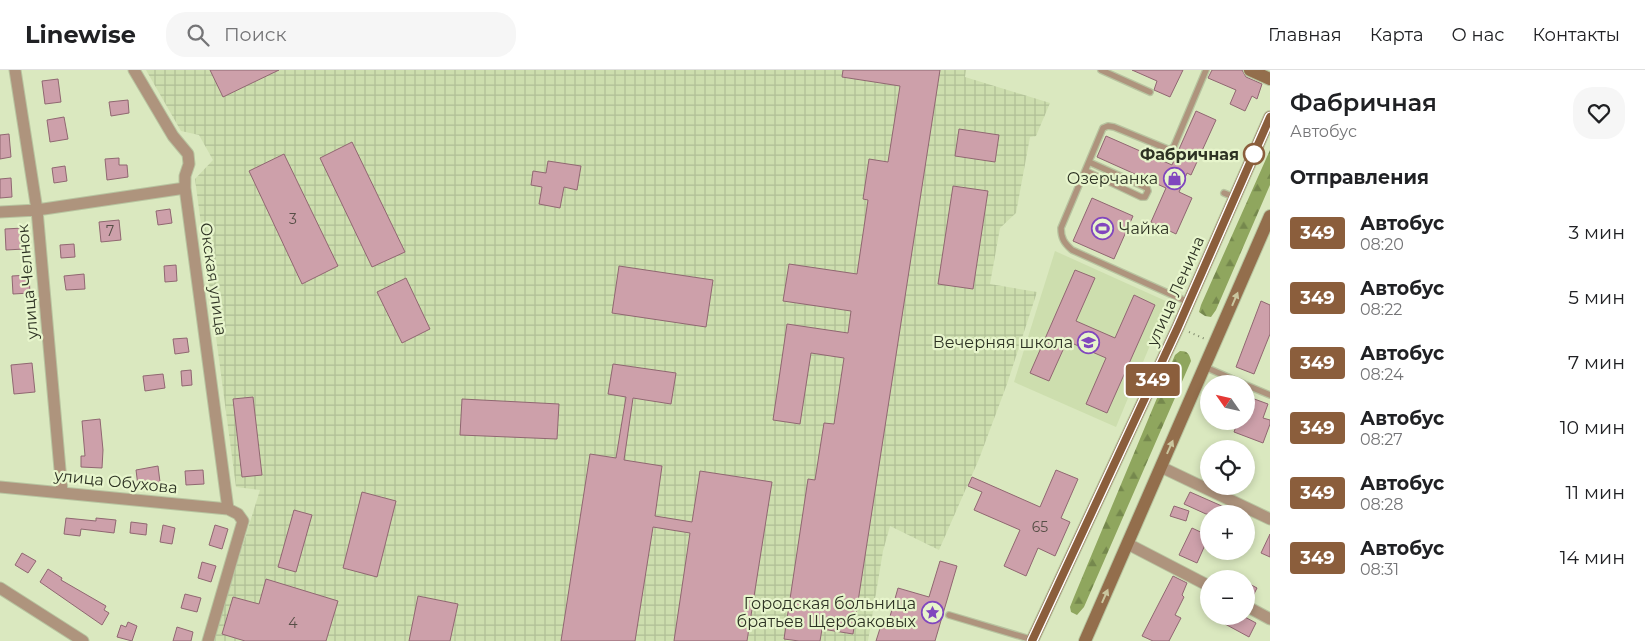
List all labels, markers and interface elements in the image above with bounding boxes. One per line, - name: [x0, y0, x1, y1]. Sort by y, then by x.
- search box: [166, 12, 516, 57]
- text: Linewise: [25, 20, 136, 49]
- icon: search: [184, 21, 212, 49]
- text: Поиск: [224, 23, 286, 46]
- text: Главная: [1268, 24, 1342, 46]
- text: Карта: [1370, 24, 1424, 46]
- text: О нас: [1452, 24, 1504, 46]
- text: Контакты: [1532, 24, 1620, 46]
- button: heart: [1573, 87, 1625, 139]
- text: Фабричная: [1290, 88, 1437, 117]
- text: Автобус: [1290, 122, 1357, 141]
- marker: Фабричная: [1243, 143, 1265, 165]
- place label: Фабричная: [1140, 145, 1239, 164]
- shop icon: Озерчанка: [1162, 166, 1186, 190]
- text: Отправления: [1290, 166, 1429, 189]
- place label: Озерчанка: [1067, 169, 1158, 188]
- house number: 3: [289, 210, 297, 228]
- text: Автобус: [1360, 212, 1444, 235]
- sports icon: Чайка: [1091, 216, 1115, 240]
- place label: Чайка: [1119, 219, 1169, 238]
- street label: Окская улица: [196, 221, 231, 337]
- text: 3 мин: [1568, 221, 1625, 244]
- house number: 7: [106, 222, 114, 240]
- text: 349: [1300, 222, 1335, 244]
- street label: улица Челнок: [13, 223, 42, 341]
- street label: улица Ленина: [1142, 233, 1208, 350]
- text: 08:20: [1360, 235, 1404, 254]
- text: Автобус: [1360, 277, 1444, 300]
- text: 5 мин: [1568, 286, 1625, 309]
- text: 349: [1300, 287, 1335, 309]
- one-way arrow: [1231, 291, 1239, 306]
- text: 08:22: [1360, 300, 1402, 319]
- school or university icon: Вечерняя школа: [1077, 330, 1101, 354]
- place label: Вечерняя школа: [933, 333, 1073, 352]
- text: Автобус: [1360, 342, 1444, 365]
- text: 7 мин: [1568, 351, 1625, 374]
- text: 349: [1300, 352, 1335, 374]
- line badge: 349: [1124, 364, 1182, 396]
- text: 08:24: [1360, 365, 1404, 384]
- text: 349: [1136, 369, 1170, 391]
- north arrow: [1200, 375, 1255, 430]
- map controls: [1200, 375, 1255, 625]
- text: Автобус: [1360, 407, 1444, 430]
- text: 10 мин: [1560, 416, 1625, 439]
- text: 349: [1300, 417, 1335, 439]
- text: 08:27: [1360, 430, 1403, 449]
- one-way arrow: [1166, 440, 1174, 454]
- button: locate: [1200, 440, 1255, 495]
- street label: улица Обухова: [52, 465, 179, 497]
- text: Автобус: [1360, 472, 1444, 495]
- text: 11 мин: [1565, 481, 1625, 504]
- text: 349: [1300, 482, 1335, 504]
- text: 08:28: [1360, 495, 1404, 514]
- button: +: [1200, 505, 1255, 560]
- house number: 65: [1032, 518, 1048, 536]
- text: Автобус: [1360, 537, 1444, 560]
- text: 14 мин: [1560, 546, 1625, 569]
- text: 349: [1300, 547, 1335, 569]
- text: 08:31: [1360, 560, 1399, 579]
- button: −: [1200, 570, 1255, 625]
- one-way arrow: [1101, 589, 1109, 603]
- place label: Городская больница братьев Щербаковых: [737, 594, 917, 631]
- place icon: Городская больница братьев Щербаковых: [920, 600, 944, 624]
- house number: 4: [288, 614, 298, 632]

